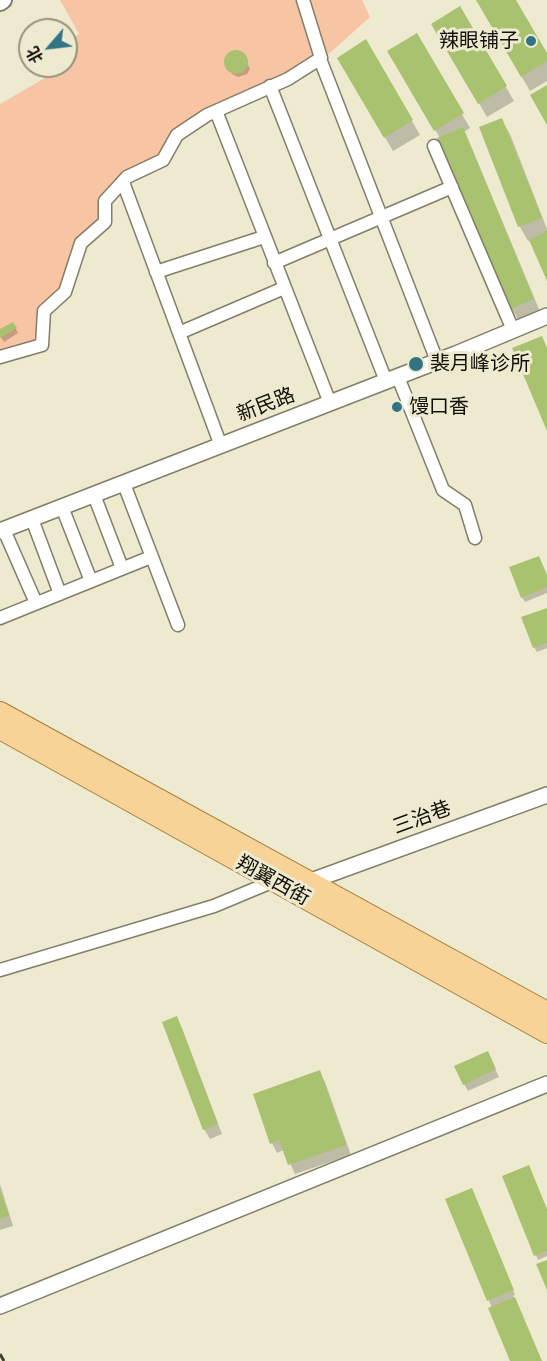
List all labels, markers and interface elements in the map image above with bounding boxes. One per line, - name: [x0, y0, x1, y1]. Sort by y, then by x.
- north arrow: [18, 18, 78, 78]
- place label: 辣眼铺子: [439, 29, 519, 53]
- marker: 辣眼铺子: [524, 34, 538, 48]
- text: 北: [20, 43, 48, 68]
- place label: 裴月峰诊所: [430, 352, 530, 376]
- marker: 裴月峰诊所: [407, 355, 425, 373]
- street label: 新民路: [234, 383, 298, 427]
- place label: 馒口香: [409, 395, 469, 419]
- marker: 馒口香: [390, 400, 404, 414]
- street label: 三治巷: [390, 796, 454, 840]
- street label: 翔翼西街: [232, 851, 314, 911]

